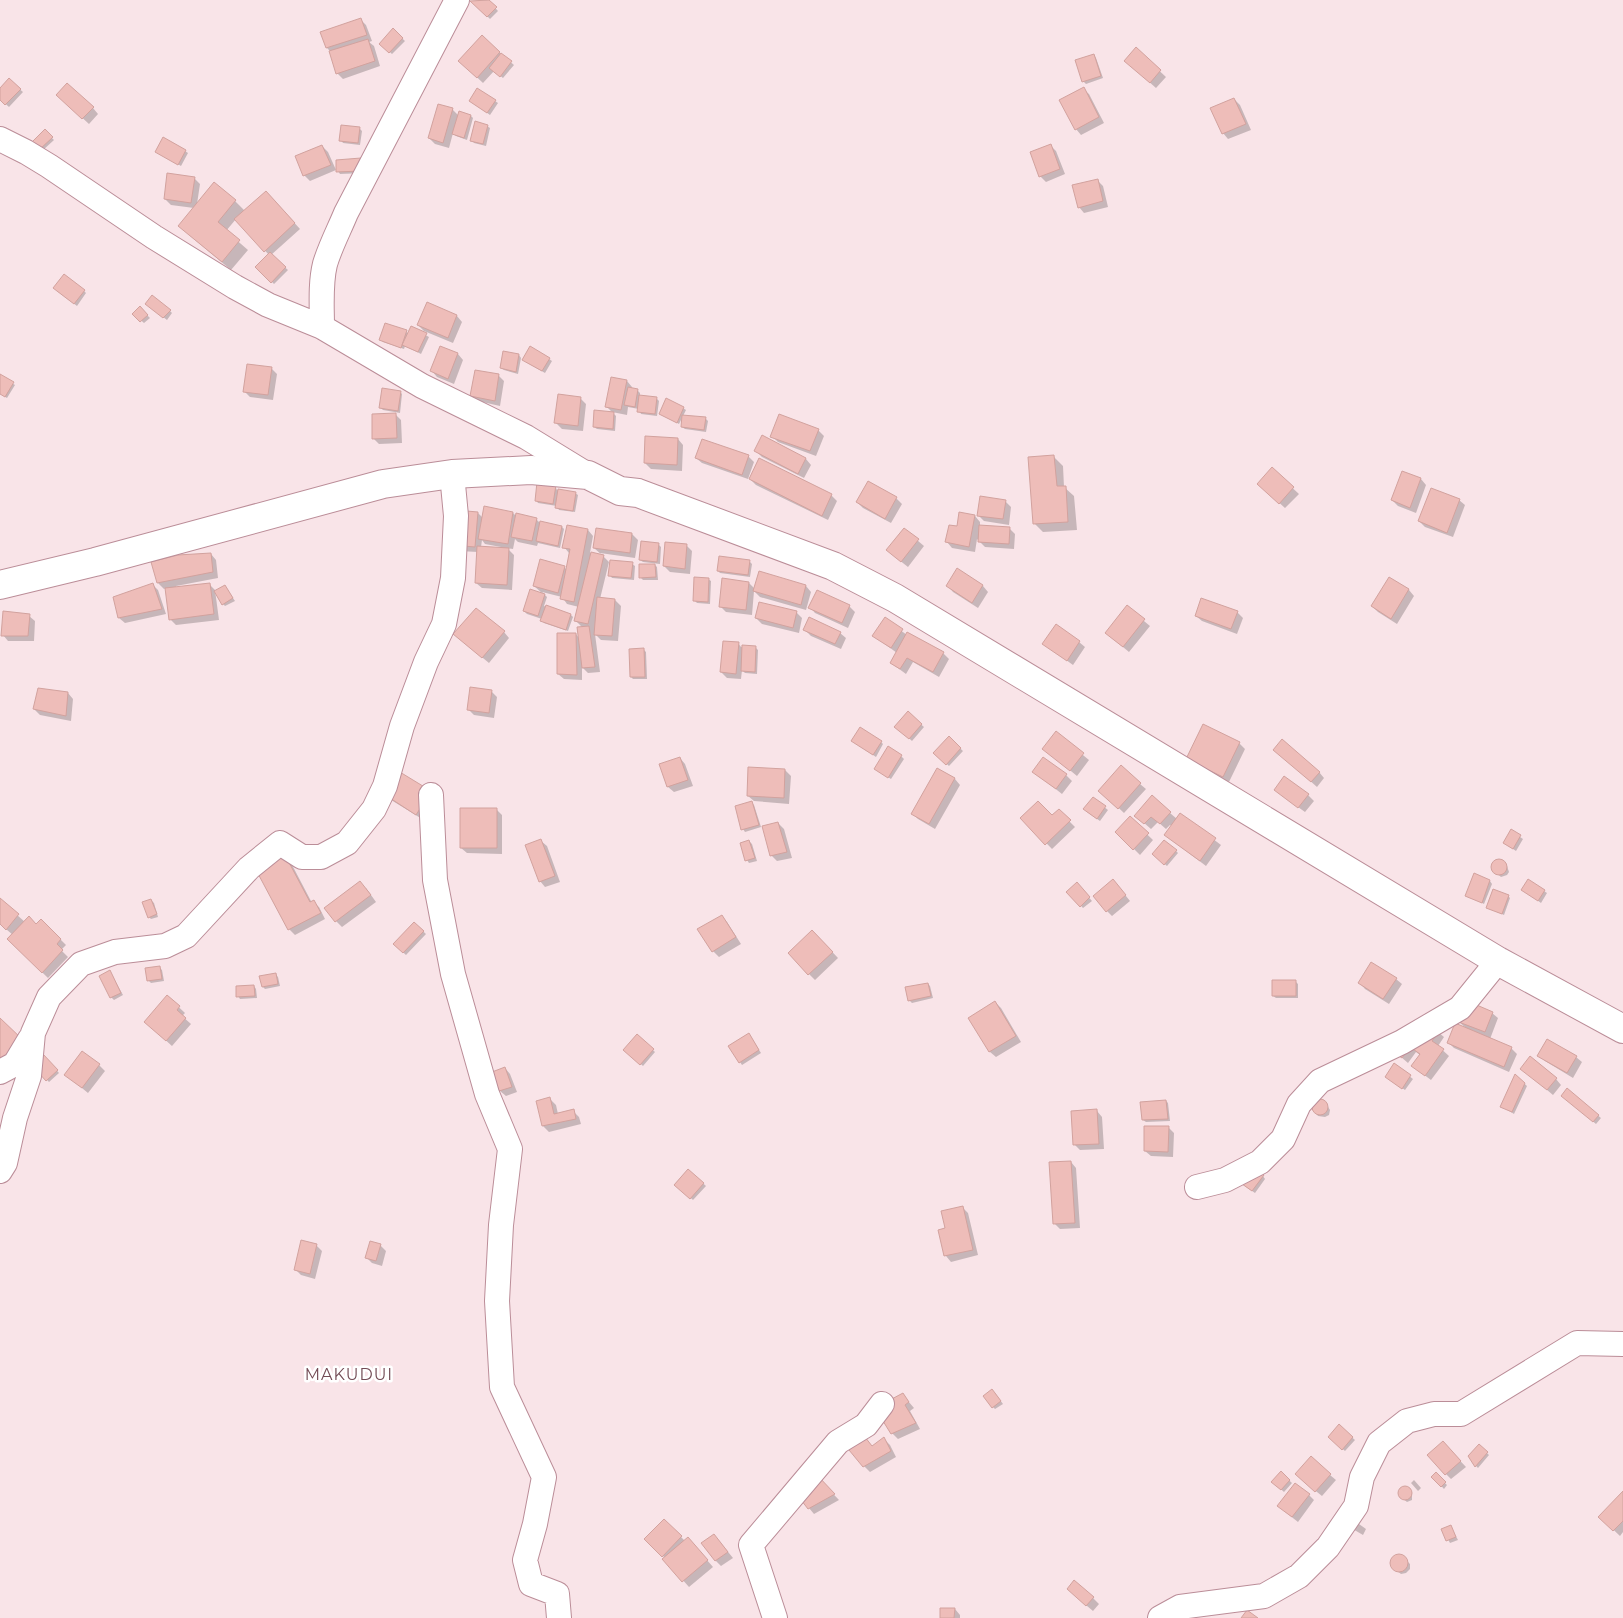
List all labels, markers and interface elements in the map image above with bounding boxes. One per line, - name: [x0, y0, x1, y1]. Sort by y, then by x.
- district label: MAKUDUI: [305, 1365, 393, 1384]

